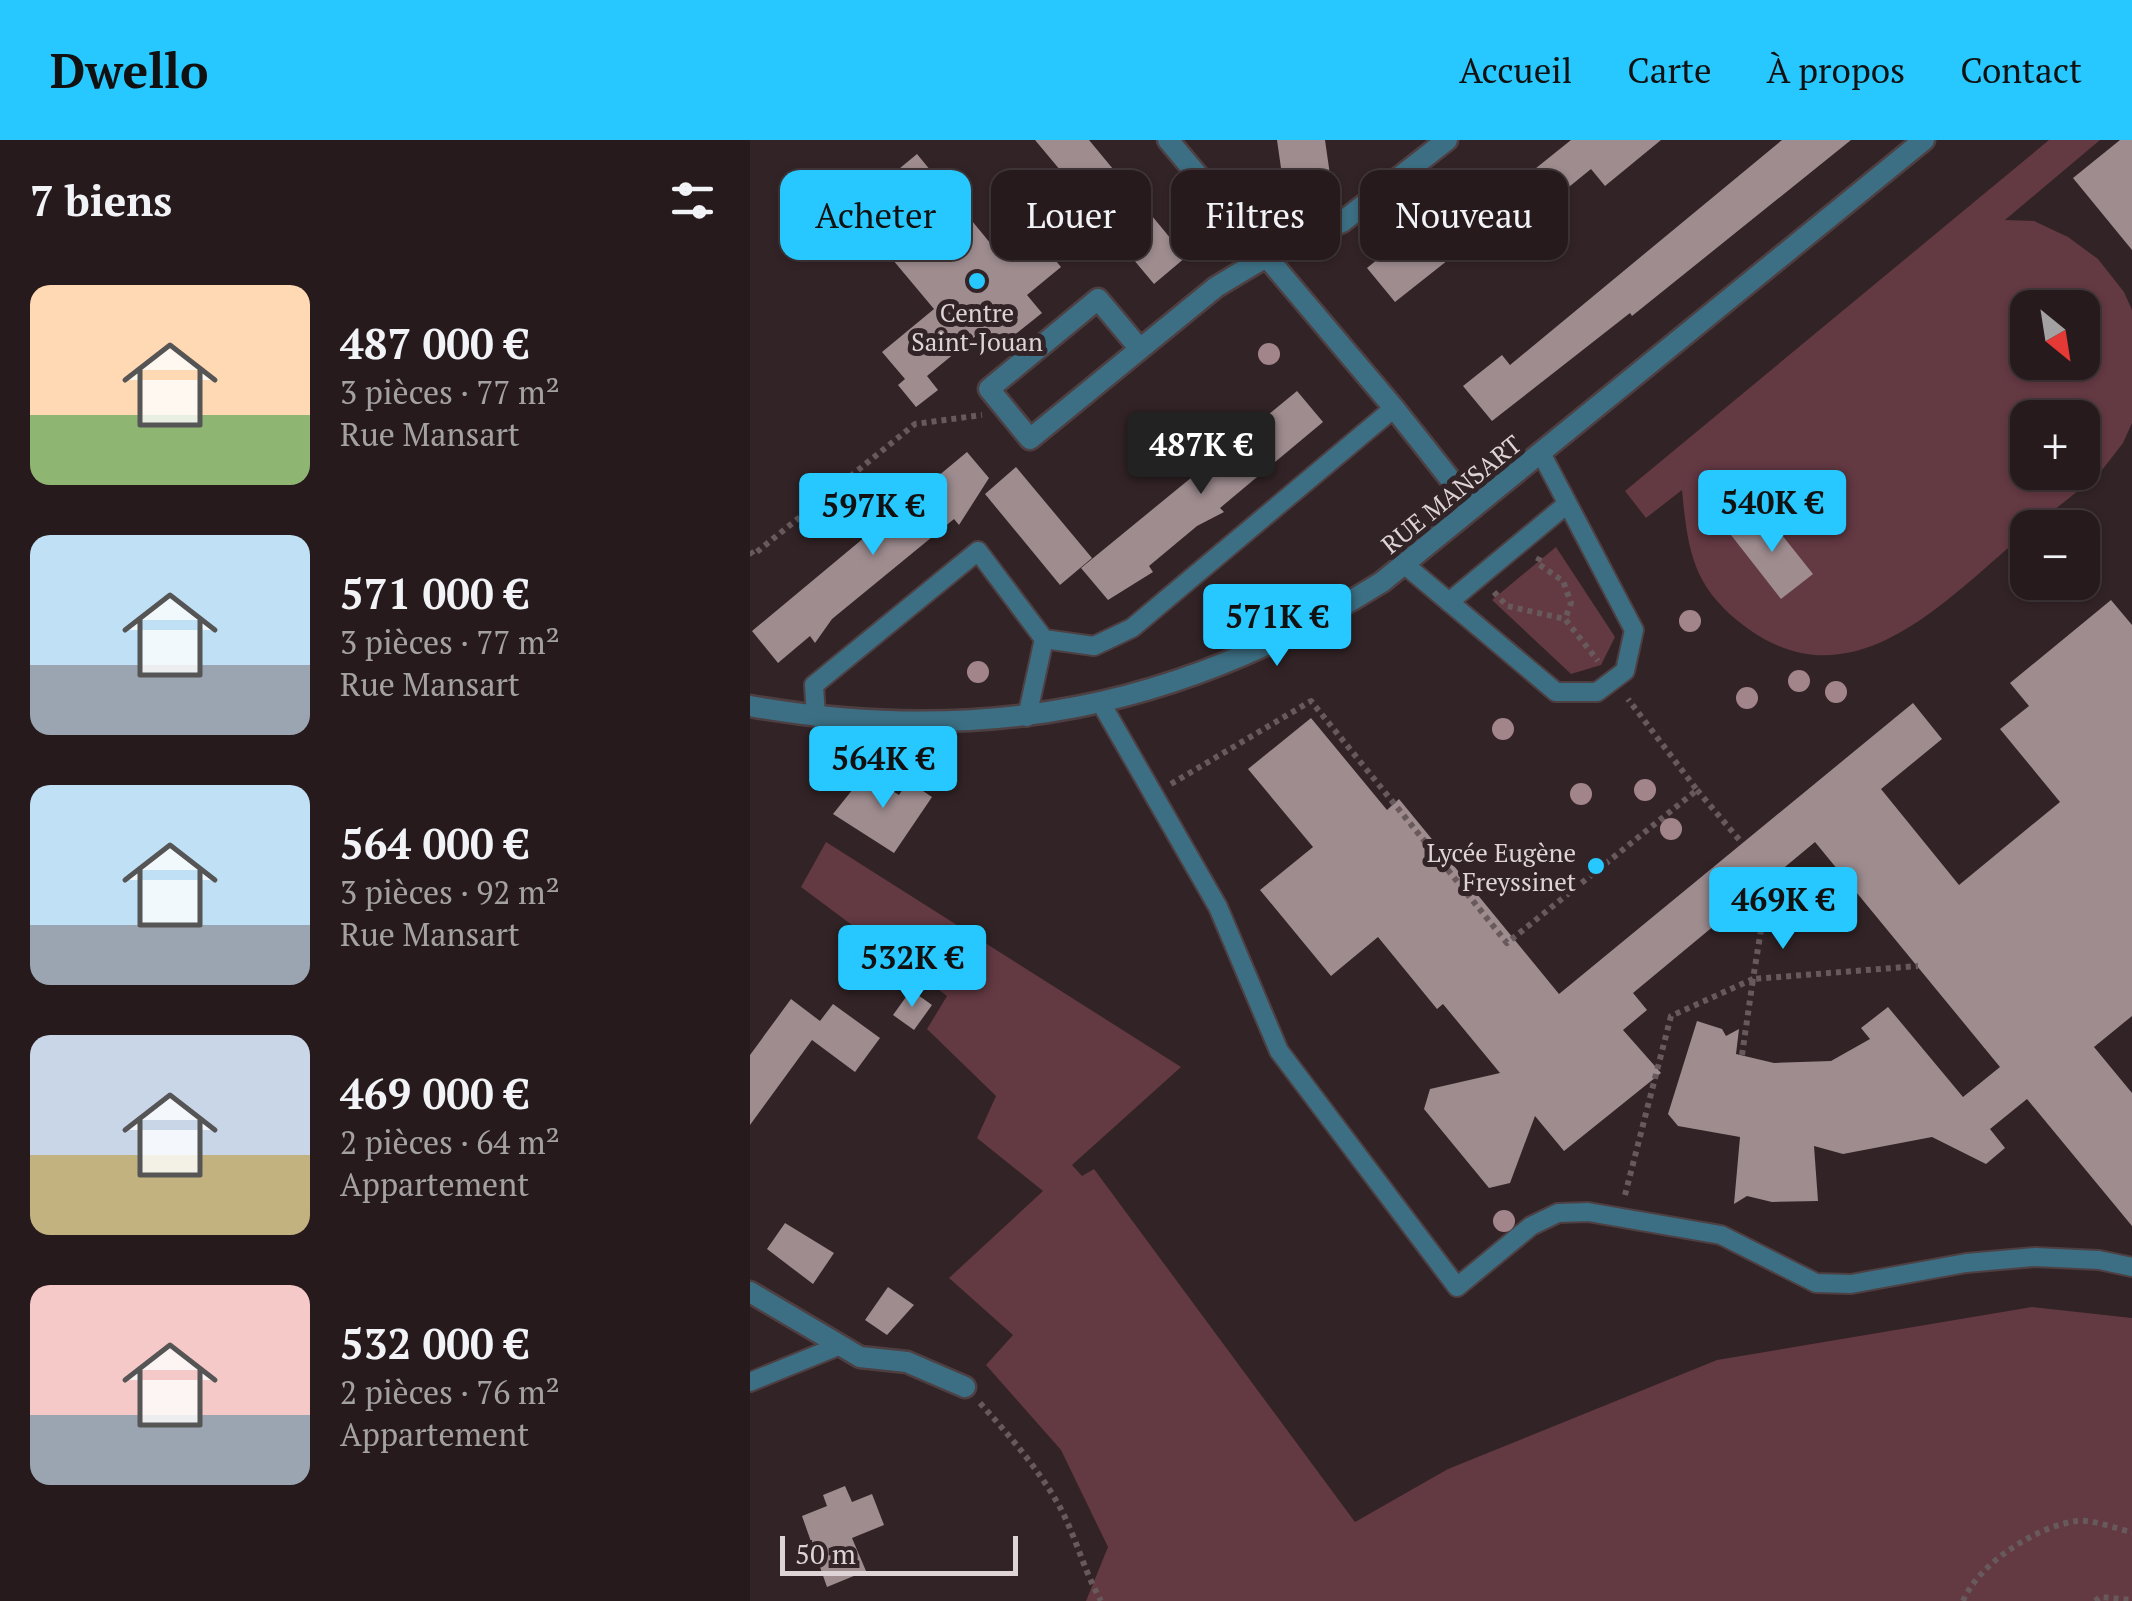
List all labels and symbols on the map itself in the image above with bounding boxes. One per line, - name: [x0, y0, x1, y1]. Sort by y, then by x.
- marker: Centre Saint-Jouan: [966, 270, 988, 292]
- north arrow: [2010, 290, 2100, 380]
- place label: Centre Saint-Jouan: [911, 296, 1043, 358]
- pin: 487K €: [1120, 412, 1282, 497]
- street label: RUE MANSART: [1374, 427, 1528, 561]
- pin: 540K €: [1691, 470, 1853, 555]
- pin: 597K €: [792, 473, 954, 558]
- pin: 571K €: [1196, 584, 1358, 669]
- pin: 564K €: [802, 726, 964, 811]
- place label: Lycée Eugène Freyssinet: [1427, 836, 1576, 898]
- marker: Lycée Eugène Freyssinet: [1585, 855, 1607, 877]
- pin: 469K €: [1702, 867, 1864, 952]
- pin: 532K €: [831, 925, 993, 1010]
- scale bar: [780, 1531, 1018, 1576]

